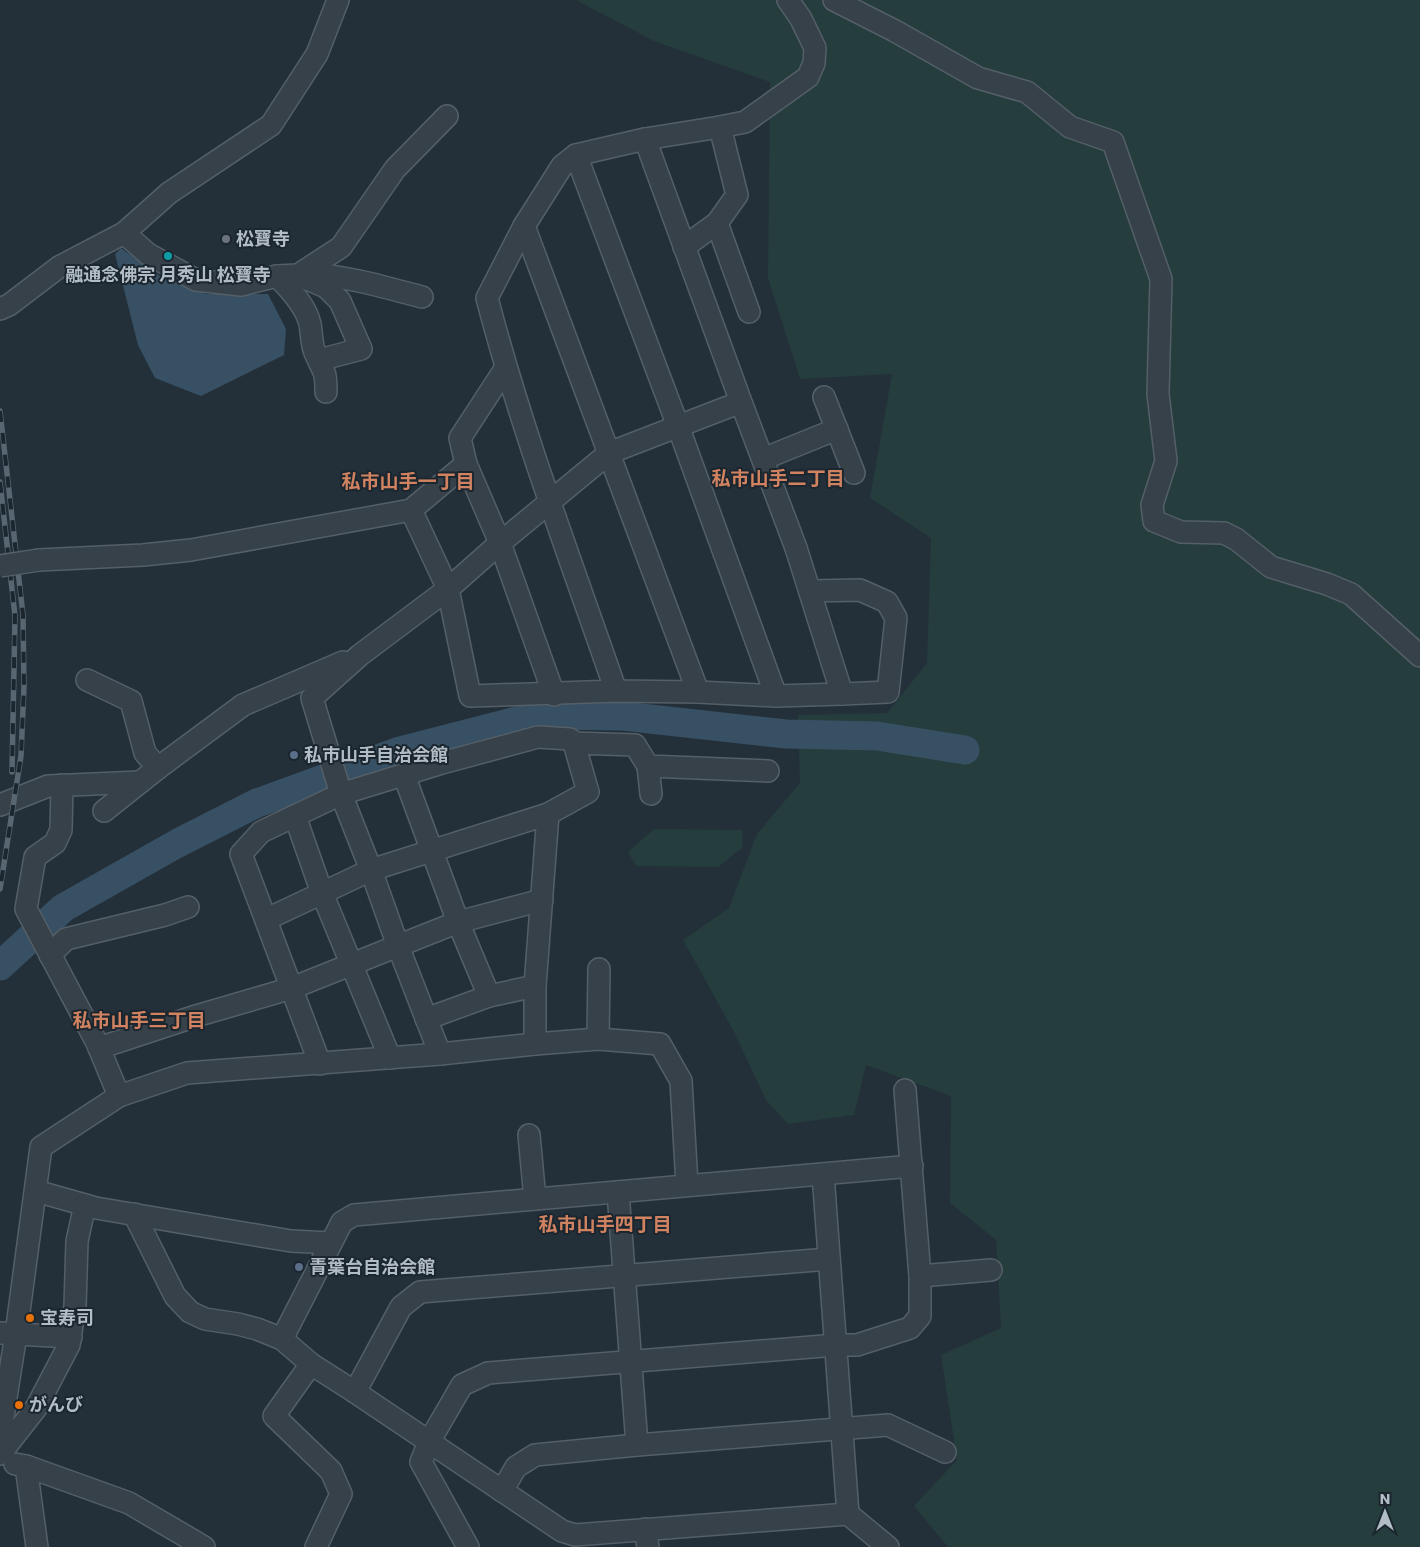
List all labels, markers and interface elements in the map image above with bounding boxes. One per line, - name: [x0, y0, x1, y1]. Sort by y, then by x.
- place label: 松寶寺: [236, 226, 290, 251]
- marker: 松寶寺: [220, 233, 232, 245]
- marker: 融通念佛宗 月秀山 松寶寺: [162, 250, 174, 262]
- place label: 融通念佛宗 月秀山 松寶寺: [65, 262, 271, 287]
- district label: 私市山手二丁目: [711, 465, 845, 492]
- district label: 私市山手一丁目: [341, 468, 475, 495]
- place label: 私市山手自治会館: [304, 742, 448, 767]
- marker: 私市山手自治会館: [288, 749, 300, 761]
- district label: 私市山手三丁目: [72, 1007, 206, 1034]
- district label: 私市山手四丁目: [538, 1211, 672, 1238]
- place label: 青葉台自治会館: [309, 1254, 435, 1279]
- marker: 青葉台自治会館: [293, 1261, 305, 1273]
- place label: 宝寿司: [40, 1305, 94, 1330]
- marker: 宝寿司: [24, 1312, 36, 1324]
- place label: がんび: [29, 1392, 83, 1417]
- marker: がんび: [13, 1399, 25, 1411]
- north arrow: [1360, 1487, 1410, 1537]
- text: N: [1380, 1489, 1390, 1509]

